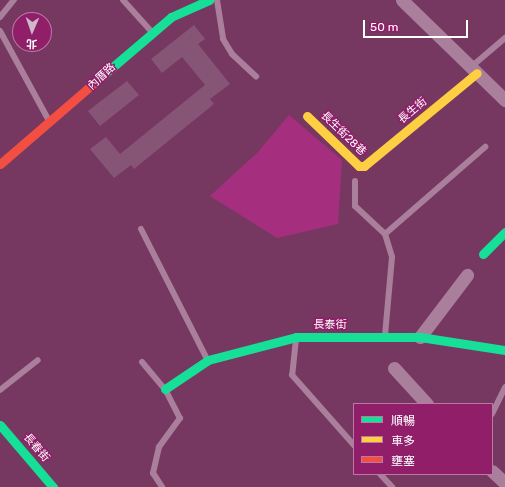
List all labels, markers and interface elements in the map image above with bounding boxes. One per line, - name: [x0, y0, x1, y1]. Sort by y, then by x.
- north arrow: [12, 12, 52, 52]
- scale bar: [365, 12, 470, 38]
- text: 50 m: [370, 20, 398, 34]
- text: 北: [26, 37, 37, 50]
- street label: 內厝路: [85, 61, 119, 93]
- street label: 長生街: [396, 95, 430, 127]
- street label: 長生街28巷: [318, 109, 368, 159]
- street label: 長泰街: [314, 318, 346, 332]
- legend: [353, 403, 493, 475]
- text: 順暢: [391, 414, 415, 428]
- street label: 長春街: [20, 431, 52, 465]
- text: 車多: [391, 434, 415, 448]
- text: 壅塞: [391, 454, 415, 468]

